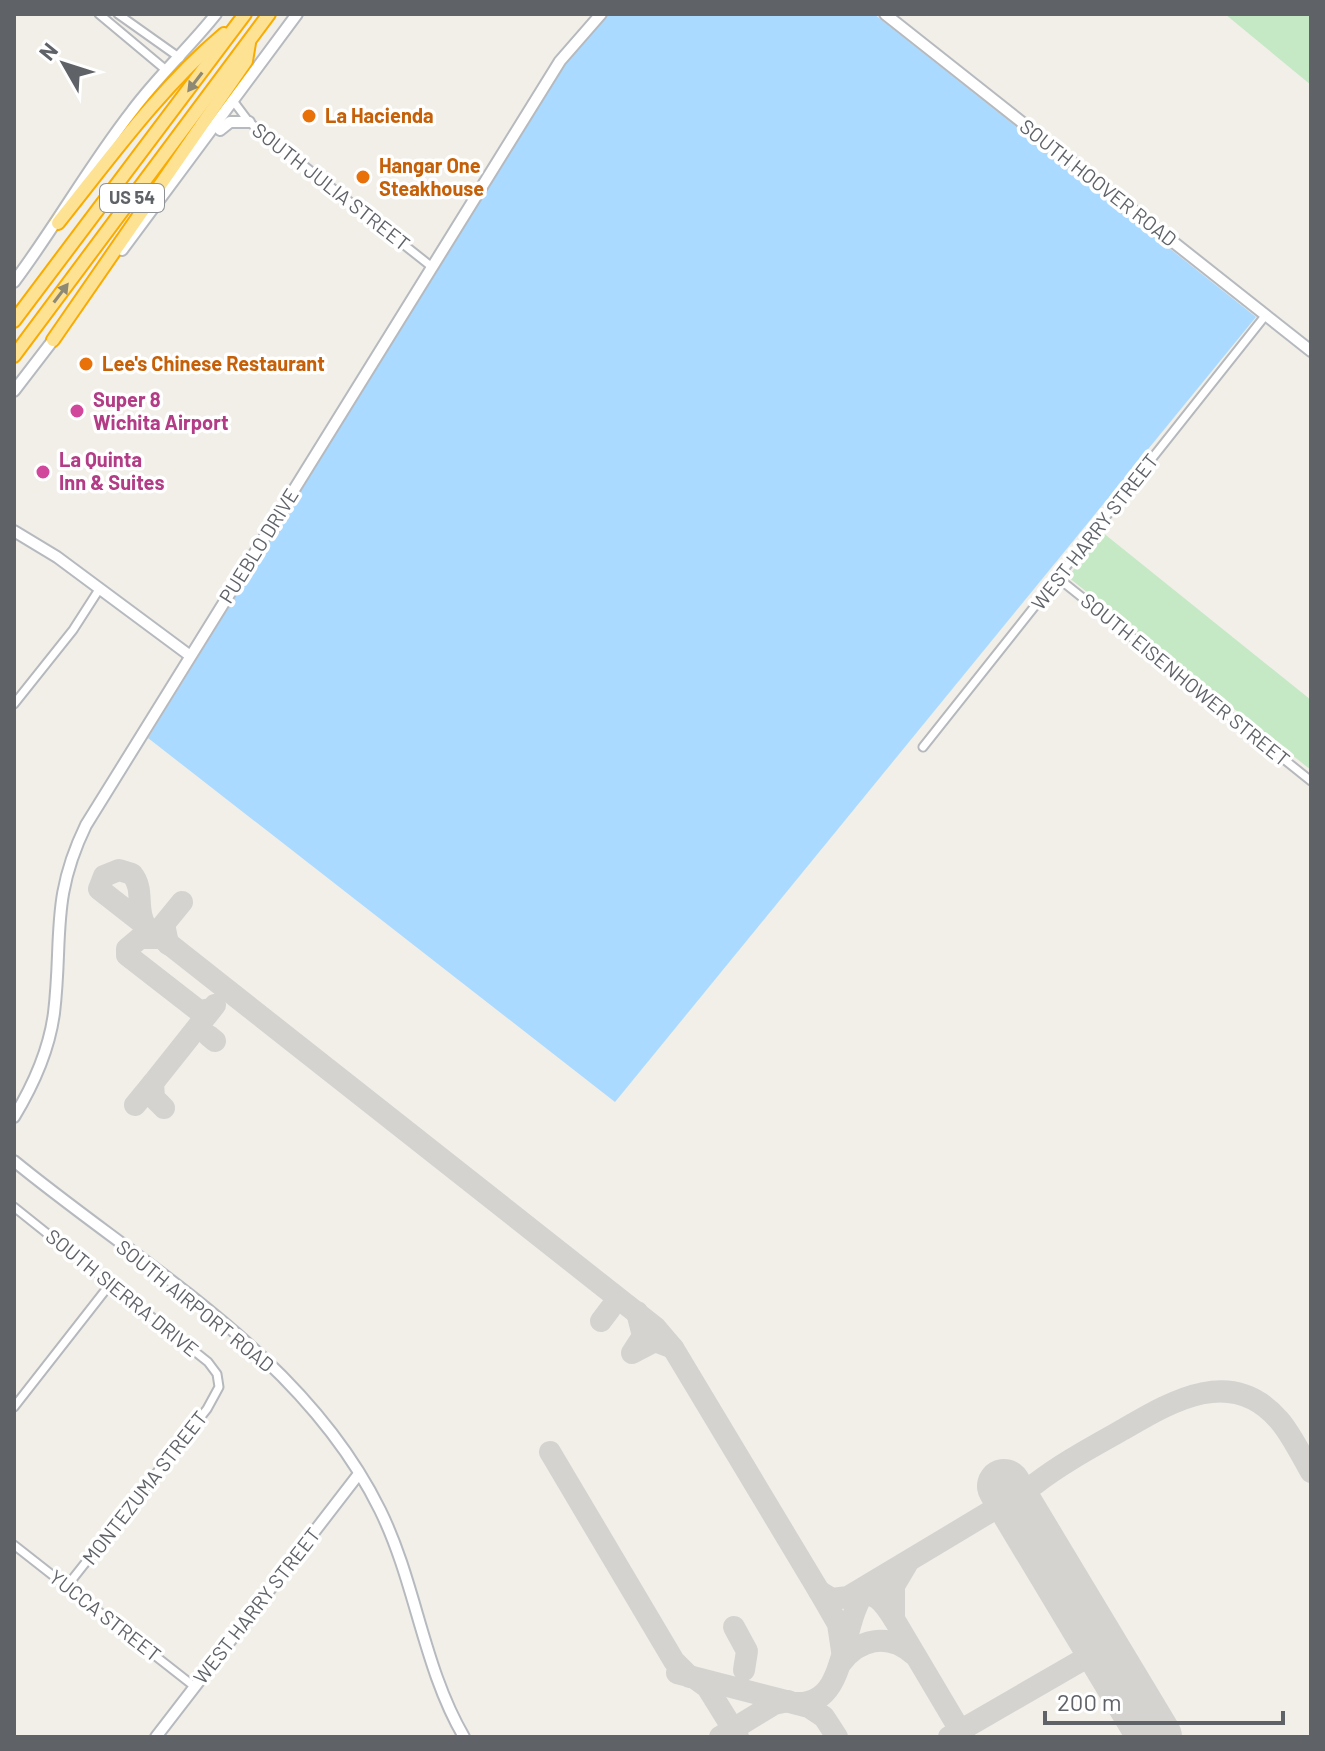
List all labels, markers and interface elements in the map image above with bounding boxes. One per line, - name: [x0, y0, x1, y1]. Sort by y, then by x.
- north arrow: [24, 24, 104, 104]
- text: N: [33, 37, 62, 65]
- one-way arrow: [187, 71, 203, 92]
- place label: La Hacienda: [325, 103, 434, 127]
- marker: La Hacienda: [300, 107, 318, 125]
- street label: SOUTH HOOVER ROAD: [1015, 114, 1182, 251]
- street label: SOUTH JULIA STREET: [248, 117, 415, 255]
- place label: Hangar One Steakhouse: [379, 153, 484, 200]
- marker: Hangar One Steakhouse: [354, 168, 372, 186]
- road number: US 54: [100, 184, 164, 212]
- one-way arrow: [52, 283, 68, 303]
- place label: Lee's Chinese Restaurant: [102, 351, 325, 375]
- marker: Lee's Chinese Restaurant: [77, 355, 95, 373]
- place label: Super 8 Wichita Airport: [93, 387, 229, 434]
- marker: Super 8 Wichita Airport: [68, 402, 86, 420]
- place label: La Quinta Inn & Suites: [59, 447, 164, 494]
- street label: WEST HARRY STREET: [1026, 449, 1163, 614]
- marker: La Quinta Inn & Suites: [34, 463, 52, 481]
- street label: PUEBLO DRIVE: [213, 484, 303, 607]
- street label: SOUTH EISENHOWER STREET: [1076, 588, 1295, 771]
- street label: SOUTH SIERRA DRIVE: [42, 1223, 204, 1361]
- street label: SOUTH AIRPORT ROAD: [112, 1234, 279, 1376]
- street label: MONTEZUMA STREET: [77, 1406, 212, 1569]
- street label: WEST HARRY STREET: [188, 1523, 325, 1688]
- street label: YUCCA STREET: [45, 1564, 166, 1666]
- scale bar: [1045, 1675, 1283, 1725]
- text: 200 m: [1057, 1687, 1122, 1716]

